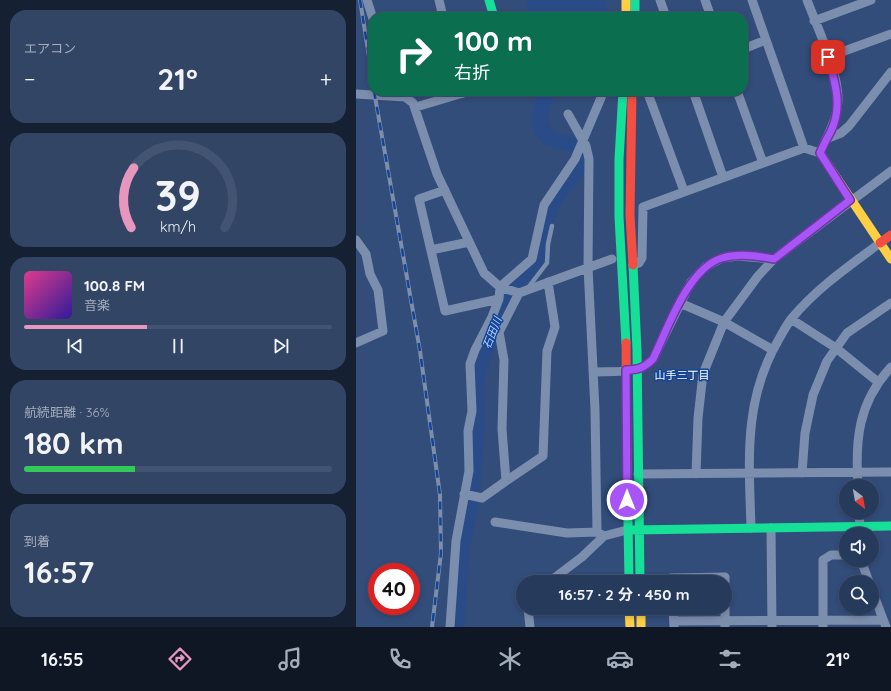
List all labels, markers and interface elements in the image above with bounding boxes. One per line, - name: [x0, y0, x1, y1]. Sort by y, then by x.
- text: 100 m: [454, 23, 533, 58]
- icon: right: [388, 28, 440, 80]
- text: エアコン: [24, 40, 76, 56]
- pin: [811, 40, 845, 74]
- icon: arrive: [817, 46, 839, 68]
- text: 21°: [157, 60, 198, 98]
- text: 右折: [454, 61, 490, 84]
- text: −: [24, 65, 35, 93]
- text: +: [320, 65, 332, 93]
- text: 39: [155, 169, 201, 221]
- text: km/h: [160, 218, 196, 236]
- text: 100.8 FM: [84, 276, 145, 295]
- text: 音楽: [84, 297, 110, 313]
- water label: 石田川: [480, 314, 505, 351]
- icon: previous: [64, 335, 86, 357]
- icon: pause: [167, 335, 189, 357]
- icon: next: [270, 335, 292, 357]
- district label: 山手三丁目: [655, 368, 710, 382]
- text: 航続距離 · 36%: [24, 404, 110, 420]
- text: 180 km: [24, 424, 124, 462]
- position arrow: [606, 479, 648, 521]
- north arrow: [839, 479, 879, 519]
- map controls: [839, 479, 879, 615]
- button: sound: [839, 527, 879, 567]
- text: 到着: [24, 533, 50, 549]
- text: 16:57: [24, 553, 94, 591]
- speed limit sign: 40: [368, 563, 420, 615]
- button: search: [839, 575, 879, 615]
- text: 16:57 · 2 分 · 450 m: [559, 585, 690, 604]
- icon: directions: [166, 645, 194, 673]
- icon: music: [276, 645, 304, 673]
- icon: phone: [386, 645, 414, 673]
- icon: climate: [496, 645, 524, 673]
- icon: car: [606, 645, 634, 673]
- icon: filters: [716, 645, 744, 673]
- text: 16:55: [41, 648, 84, 671]
- text: 21°: [826, 648, 850, 671]

